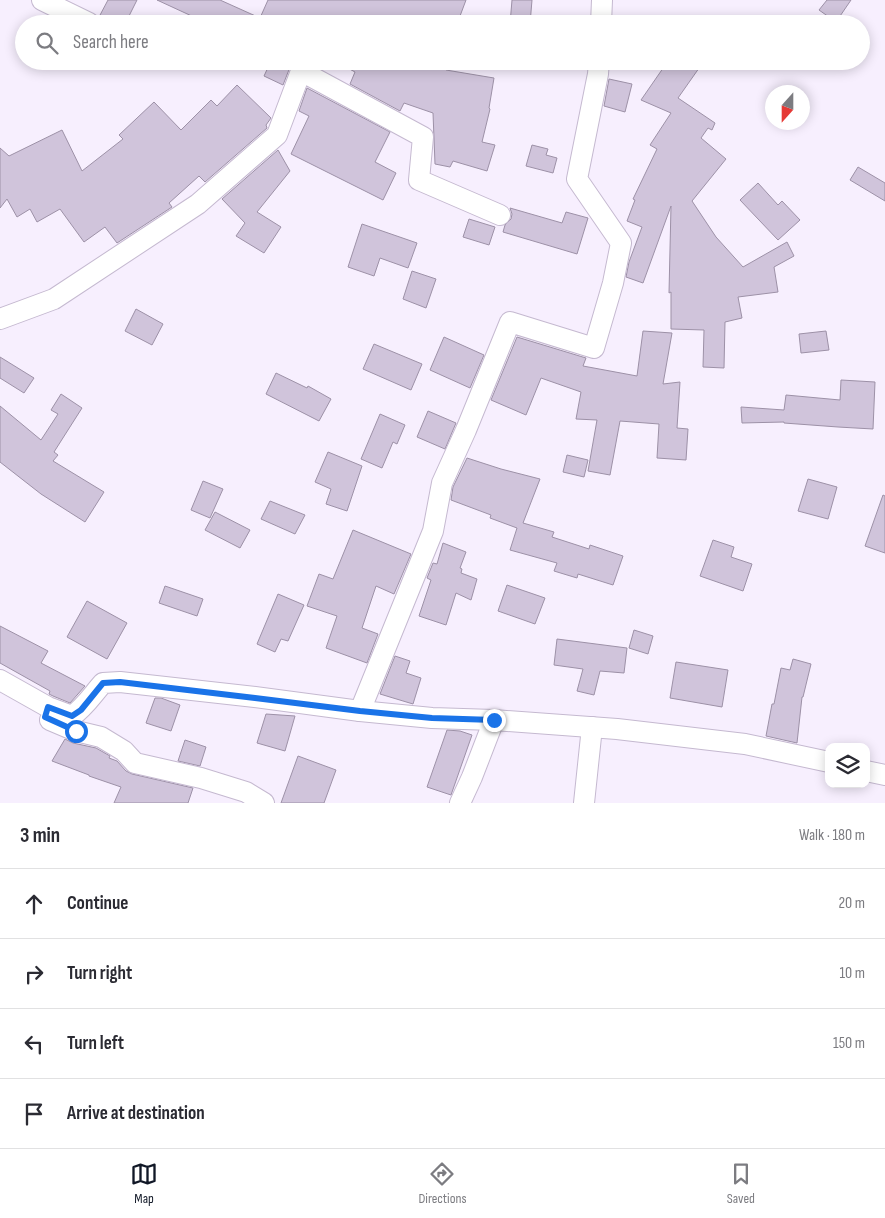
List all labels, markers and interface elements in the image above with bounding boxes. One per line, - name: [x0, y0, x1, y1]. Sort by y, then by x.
- search box: [15, 15, 870, 70]
- icon: search: [33, 29, 61, 57]
- text: Search here: [73, 31, 149, 54]
- north arrow: [765, 85, 810, 130]
- route end: [483, 709, 506, 732]
- route start: [65, 720, 88, 743]
- map controls: [825, 743, 870, 788]
- button: layers: [825, 743, 870, 788]
- text: 3 min: [20, 823, 60, 848]
- text: Walk · 180 m: [799, 826, 865, 845]
- icon: ahead: [20, 890, 48, 918]
- text: Continue: [67, 892, 128, 915]
- text: 20 m: [838, 894, 865, 913]
- icon: right: [20, 960, 48, 988]
- text: Turn right: [67, 962, 132, 985]
- text: 10 m: [839, 964, 865, 983]
- icon: left: [20, 1030, 48, 1058]
- text: Turn left: [67, 1032, 124, 1055]
- text: 150 m: [833, 1034, 865, 1053]
- icon: arrive: [20, 1100, 48, 1128]
- text: Arrive at destination: [67, 1102, 205, 1125]
- tab: Map: [130, 1160, 158, 1207]
- tab: Directions: [418, 1160, 467, 1207]
- tab: Saved: [727, 1160, 755, 1207]

